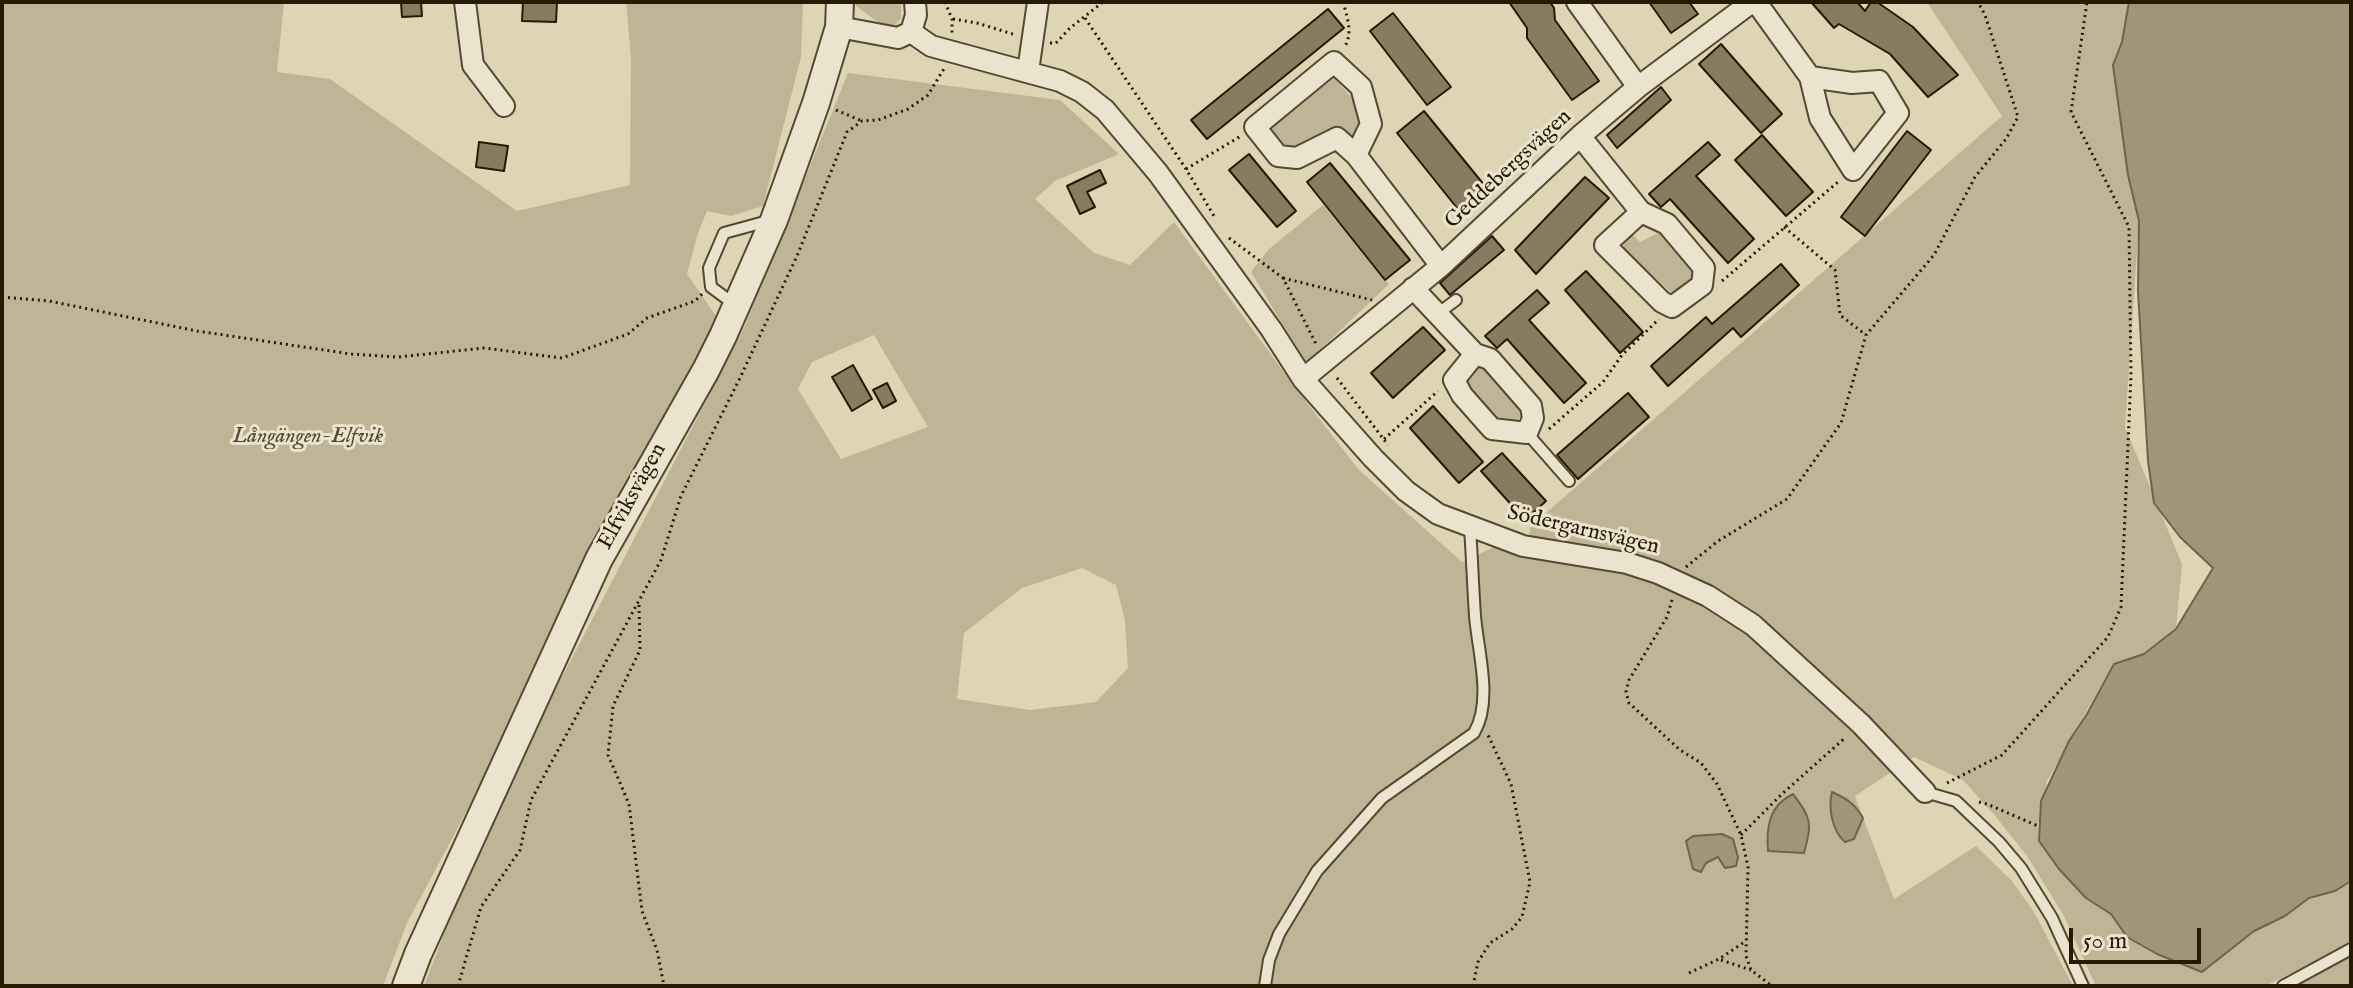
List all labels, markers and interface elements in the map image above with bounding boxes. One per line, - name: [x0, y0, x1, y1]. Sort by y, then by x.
- street label: Geddebergsvägen: [1440, 105, 1578, 235]
- park label: Långängen-Elfvik: [233, 424, 383, 450]
- street label: Elfviksvägen: [593, 439, 673, 555]
- street label: Södergarnsvägen: [1505, 501, 1661, 561]
- scale bar: [2073, 912, 2205, 962]
- text: 50 m: [2083, 926, 2127, 957]

